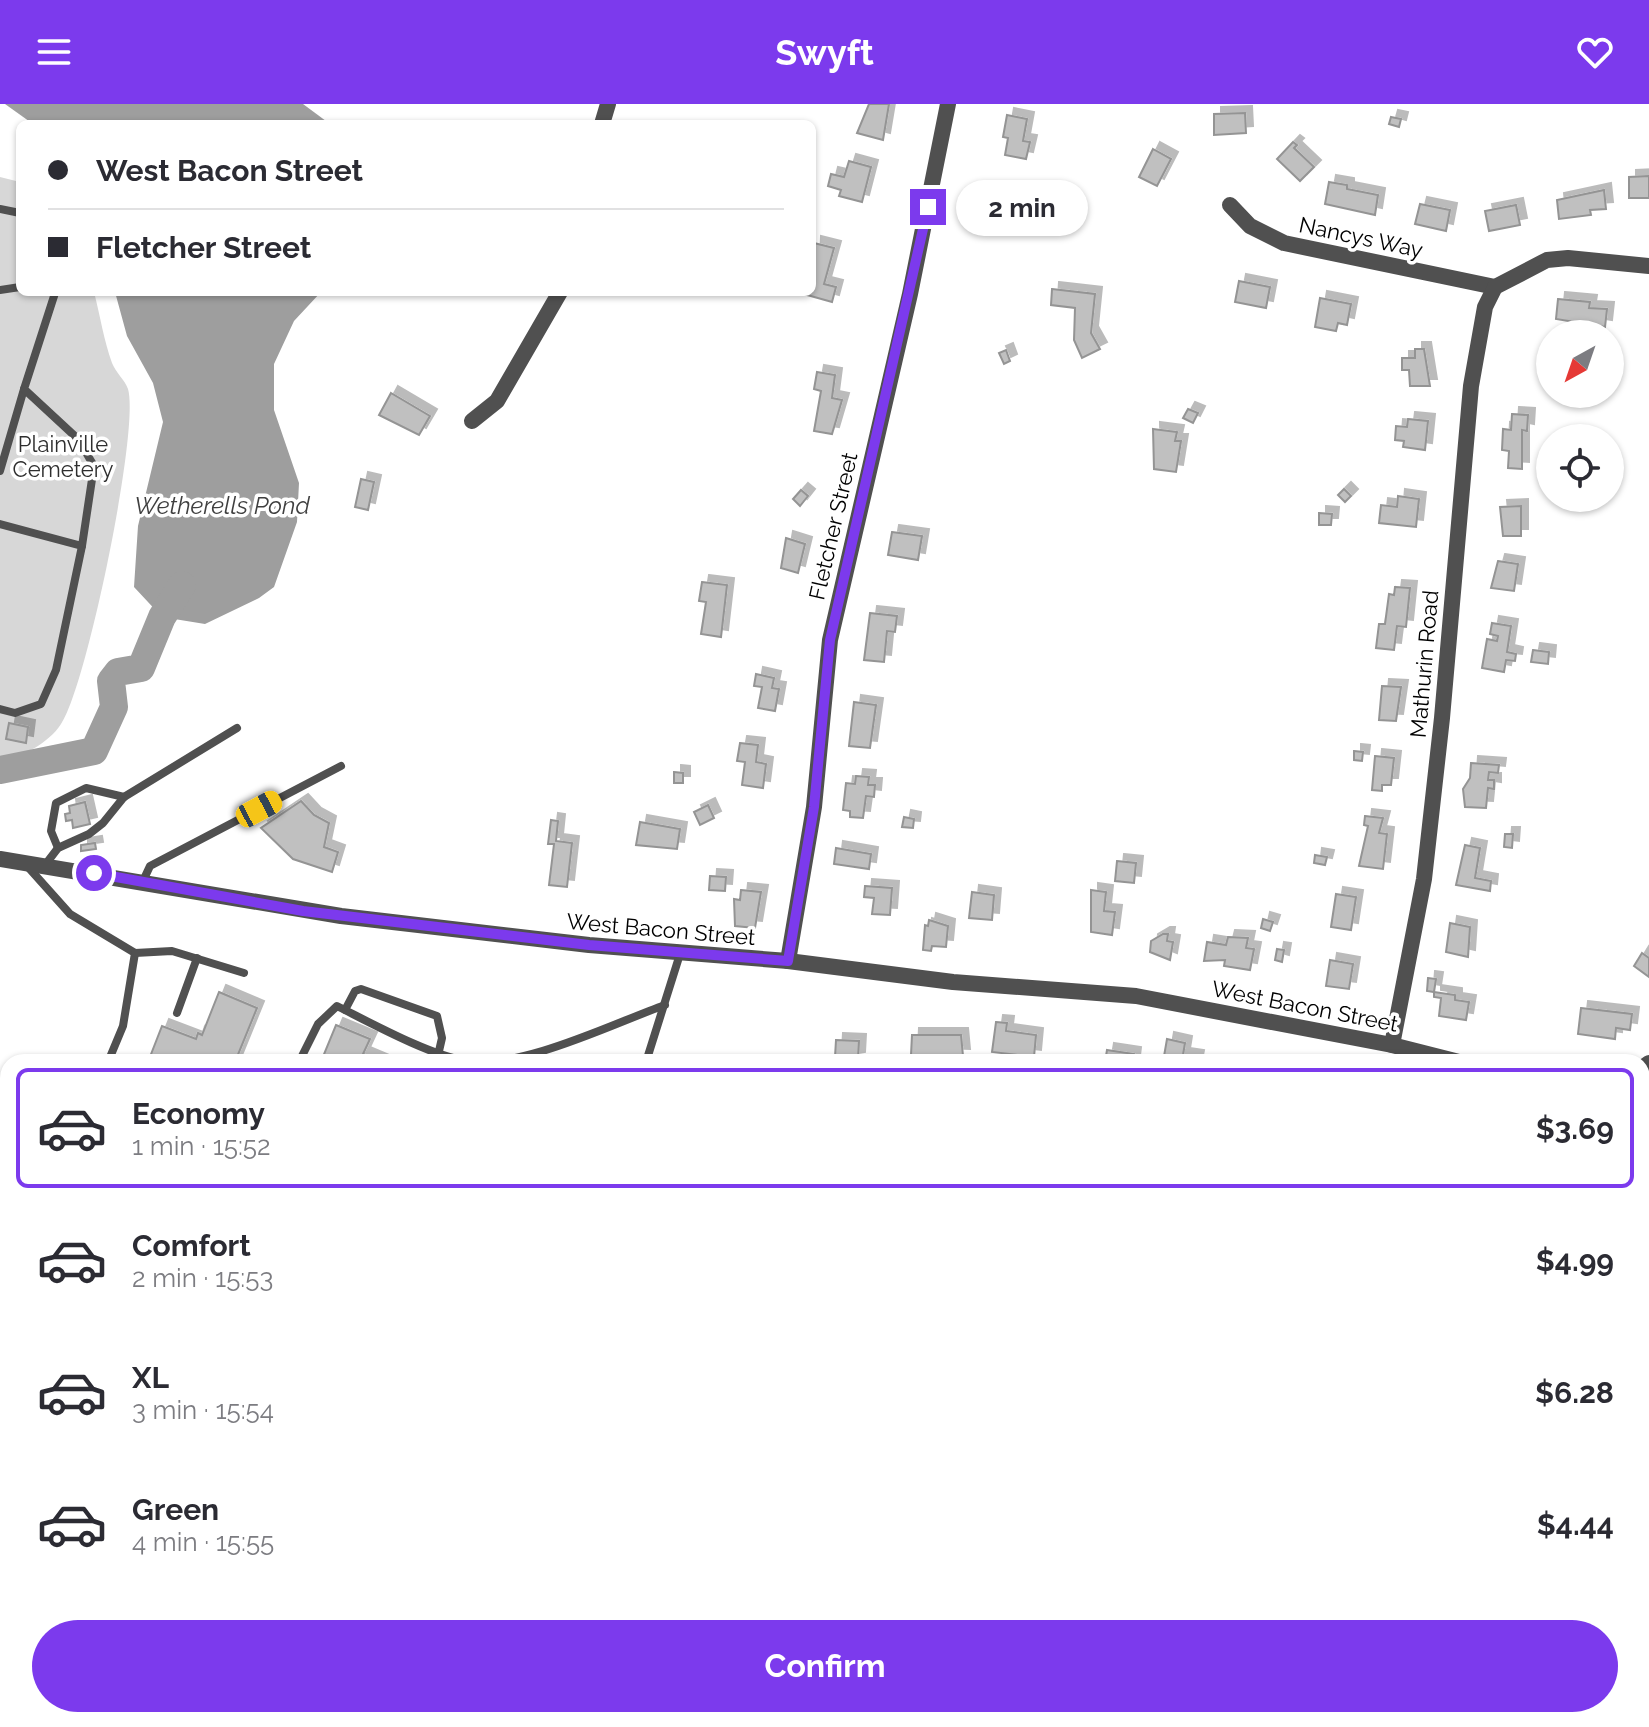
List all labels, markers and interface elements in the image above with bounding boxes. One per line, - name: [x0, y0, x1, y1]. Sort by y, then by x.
- icon: menu: [32, 30, 76, 74]
- icon: heart: [1573, 30, 1617, 74]
- text: Swyft: [775, 31, 874, 73]
- text: West Bacon Street: [96, 153, 363, 188]
- callout: 2 min: [956, 179, 1088, 235]
- route end: [910, 189, 946, 225]
- text: 2 min: [988, 193, 1056, 223]
- street label: Nancys Way: [1297, 211, 1425, 263]
- text: Fletcher Street: [96, 230, 311, 265]
- north arrow: [1536, 320, 1624, 408]
- map controls: [1536, 320, 1624, 512]
- button: locate: [1536, 424, 1624, 512]
- park label: Plainville Cemetery: [13, 431, 113, 482]
- street label: Fletcher Street: [803, 449, 863, 602]
- water label: Wetherells Pond: [134, 491, 310, 520]
- street label: Mathurin Road: [1405, 589, 1443, 739]
- car: [232, 787, 286, 831]
- route start: [76, 855, 112, 891]
- street label: West Bacon Street: [566, 908, 757, 950]
- street label: West Bacon Street: [1210, 975, 1401, 1037]
- icon: car: [36, 1092, 108, 1164]
- text: Economy: [132, 1096, 265, 1131]
- text: $3.69: [1536, 1111, 1614, 1146]
- text: 1 min · 15:52: [132, 1131, 271, 1161]
- icon: car: [36, 1224, 108, 1296]
- text: Comfort: [132, 1228, 251, 1263]
- text: $4.99: [1536, 1243, 1614, 1278]
- text: 2 min · 15:53: [132, 1263, 273, 1293]
- icon: car: [36, 1356, 108, 1428]
- text: XL: [132, 1360, 169, 1395]
- text: $6.28: [1535, 1375, 1614, 1410]
- text: 3 min · 15:54: [132, 1395, 274, 1425]
- icon: car: [36, 1488, 108, 1560]
- text: Green: [132, 1492, 219, 1527]
- text: $4.44: [1537, 1507, 1614, 1542]
- text: 4 min · 15:55: [132, 1527, 274, 1557]
- button: Confirm: [32, 1620, 1618, 1712]

